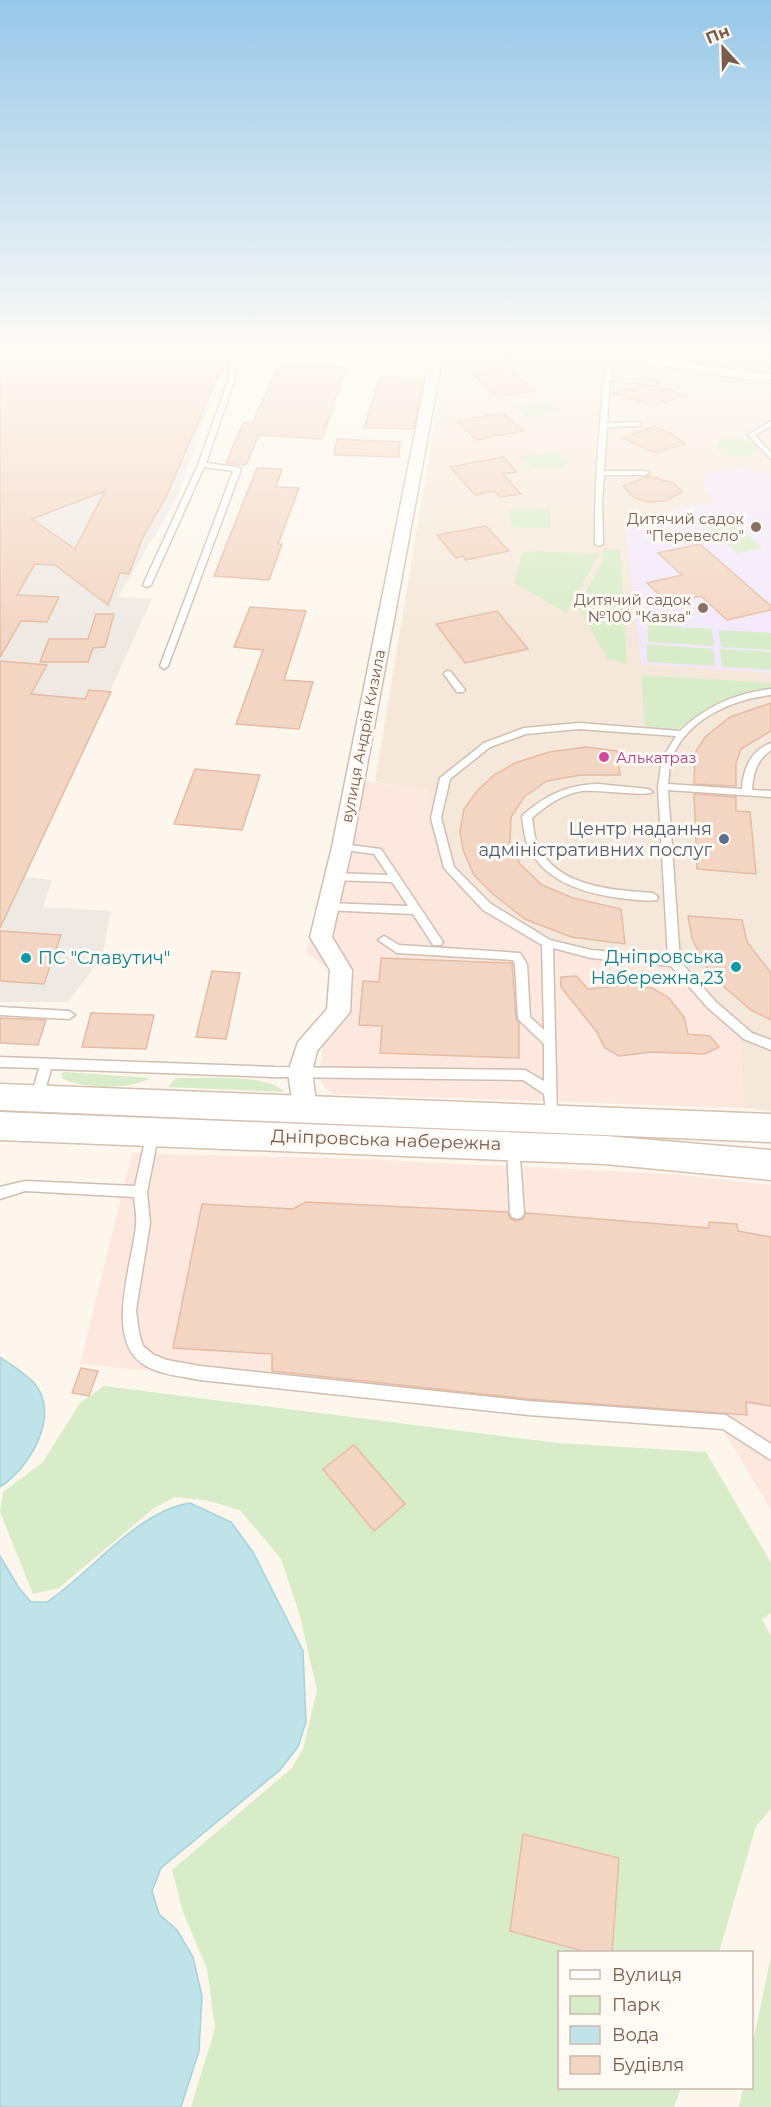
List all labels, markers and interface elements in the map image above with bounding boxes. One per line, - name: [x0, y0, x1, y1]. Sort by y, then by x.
- north arrow: [693, 18, 753, 78]
- text: Пн: [703, 21, 732, 48]
- place label: Дитячий садок "Перевесло": [627, 509, 744, 545]
- marker: Дитячий садок "Перевесло": [749, 520, 763, 534]
- place label: Дитячий садок №100 "Казка": [574, 590, 691, 626]
- marker: Дитячий садок №100 "Казка": [696, 601, 710, 615]
- street label: вулиця Андрія Кизила: [337, 648, 389, 824]
- place label: Алькатраз: [616, 748, 697, 767]
- marker: Алькатраз: [597, 750, 611, 764]
- place label: Центр надання адміністративних послуг: [478, 818, 712, 861]
- marker: Центр надання адміністративних послуг: [717, 832, 731, 846]
- place label: Дніпровська Набережна,23: [591, 946, 724, 989]
- place label: ПС "Славутич": [38, 947, 171, 969]
- marker: ПС "Славутич": [19, 951, 33, 965]
- marker: Дніпровська Набережна,23: [729, 960, 743, 974]
- street label: Дніпровська набережна: [271, 1125, 501, 1155]
- legend: [558, 1951, 753, 2089]
- text: Вулиця: [612, 1964, 682, 1986]
- text: Парк: [612, 1994, 661, 2016]
- text: Вода: [612, 2024, 659, 2046]
- text: Будівля: [612, 2054, 684, 2076]

